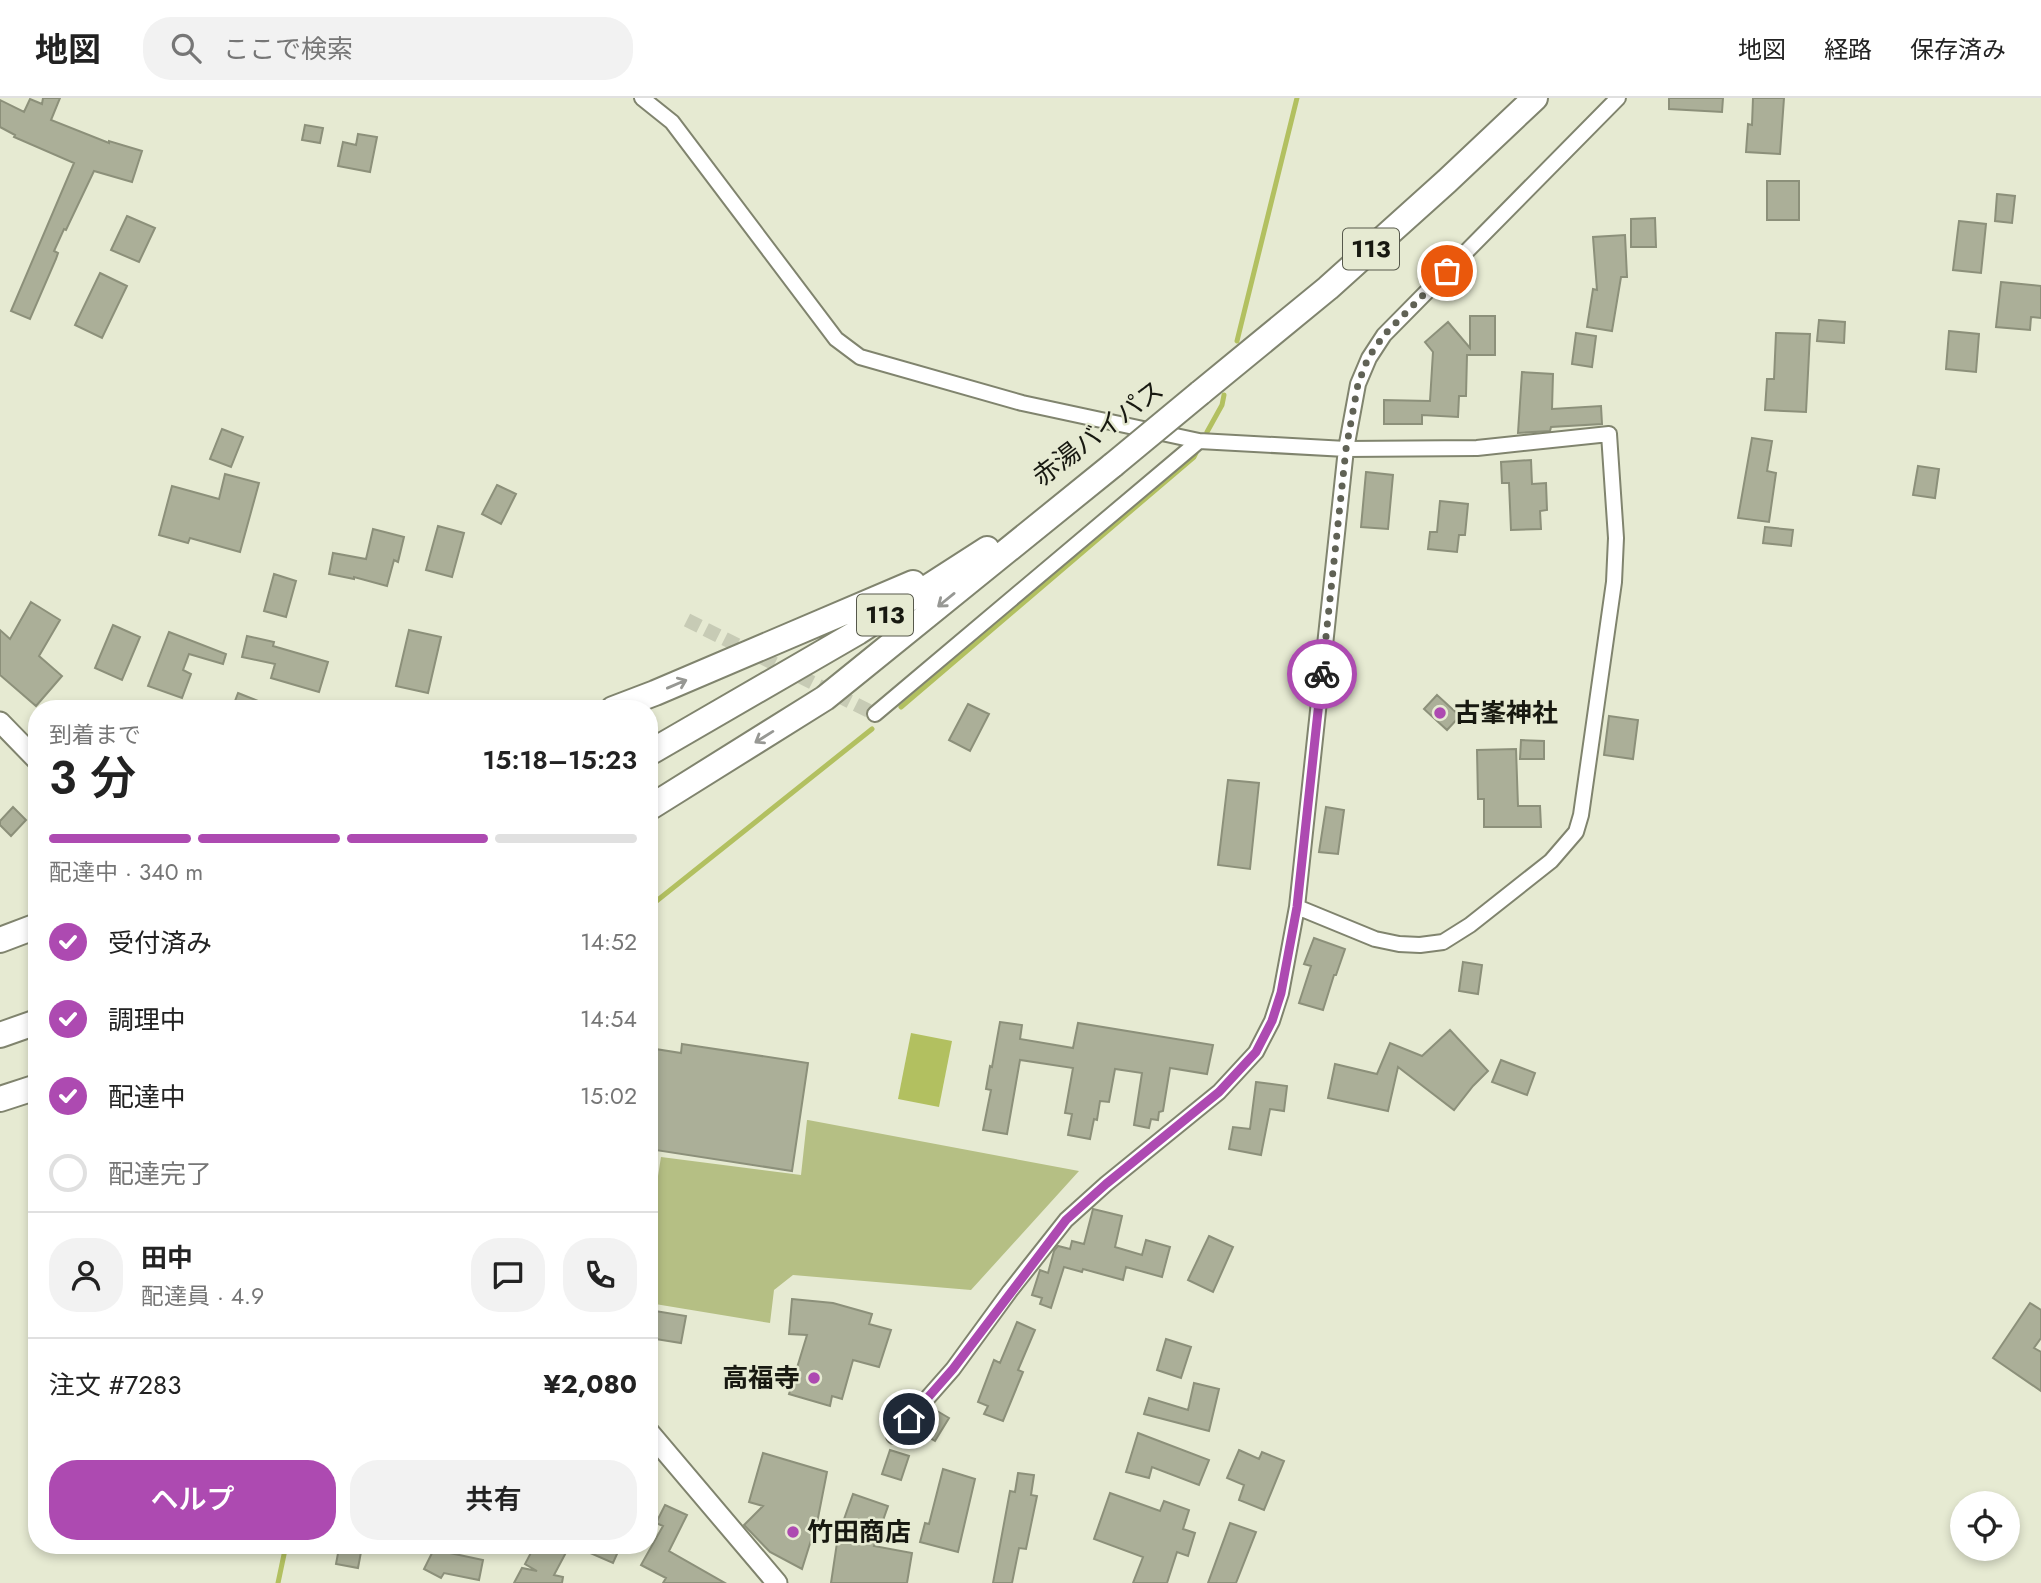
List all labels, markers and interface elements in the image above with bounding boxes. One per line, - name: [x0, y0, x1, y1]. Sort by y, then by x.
- search box: [143, 17, 633, 80]
- text: 地図: [35, 26, 101, 73]
- icon: search: [167, 29, 205, 67]
- text: ここで検索: [223, 30, 353, 68]
- text: 地図: [1738, 32, 1786, 67]
- text: 経路: [1824, 32, 1872, 67]
- text: 保存済み: [1910, 32, 2006, 67]
- road number: 113: [1343, 229, 1399, 270]
- pin: [1417, 241, 1477, 301]
- icon: bag: [1428, 252, 1466, 290]
- street label: 赤湯バイパス: [1024, 371, 1172, 495]
- one-way arrow: [937, 593, 955, 608]
- road number: 113: [857, 594, 913, 636]
- courier: [1287, 639, 1357, 709]
- icon: bike: [1303, 655, 1341, 693]
- one-way arrow: [665, 677, 687, 690]
- place label: 古峯神社: [1454, 694, 1558, 732]
- marker: 古峯神社: [1432, 705, 1448, 721]
- text: 到着まで: [49, 718, 141, 752]
- one-way arrow: [754, 730, 774, 744]
- text: 15:18–15:23: [483, 741, 637, 779]
- text: 3 分: [49, 745, 136, 811]
- text: 配達中 · 340 m: [49, 855, 203, 889]
- icon: check: [49, 923, 87, 961]
- text: 受付済み: [108, 924, 212, 962]
- text: 14:52: [580, 925, 637, 959]
- icon: check: [49, 1000, 87, 1038]
- text: 調理中: [108, 1001, 186, 1039]
- text: 14:54: [580, 1002, 637, 1036]
- icon: check: [49, 1077, 87, 1115]
- text: 配達中: [108, 1078, 186, 1116]
- text: 15:02: [580, 1079, 637, 1113]
- text: 配達完了: [108, 1155, 212, 1193]
- button: person: [49, 1238, 123, 1312]
- button: chat: [471, 1238, 545, 1312]
- button: phone: [563, 1238, 637, 1312]
- text: 田中: [141, 1239, 193, 1277]
- text: 配達員 · 4.9: [141, 1279, 264, 1313]
- place label: 高福寺: [722, 1359, 800, 1397]
- text: ¥2,080: [543, 1365, 637, 1403]
- text: 注文 #7283: [49, 1366, 181, 1404]
- marker: 高福寺: [806, 1370, 822, 1386]
- pin: [879, 1389, 939, 1449]
- icon: home: [890, 1400, 928, 1438]
- button: ヘルプ: [49, 1460, 336, 1540]
- button: 共有: [350, 1460, 637, 1540]
- map controls: [1950, 1491, 2020, 1561]
- button: locate: [1950, 1491, 2020, 1561]
- place label: 竹田商店: [807, 1513, 911, 1551]
- marker: 竹田商店: [785, 1524, 801, 1540]

